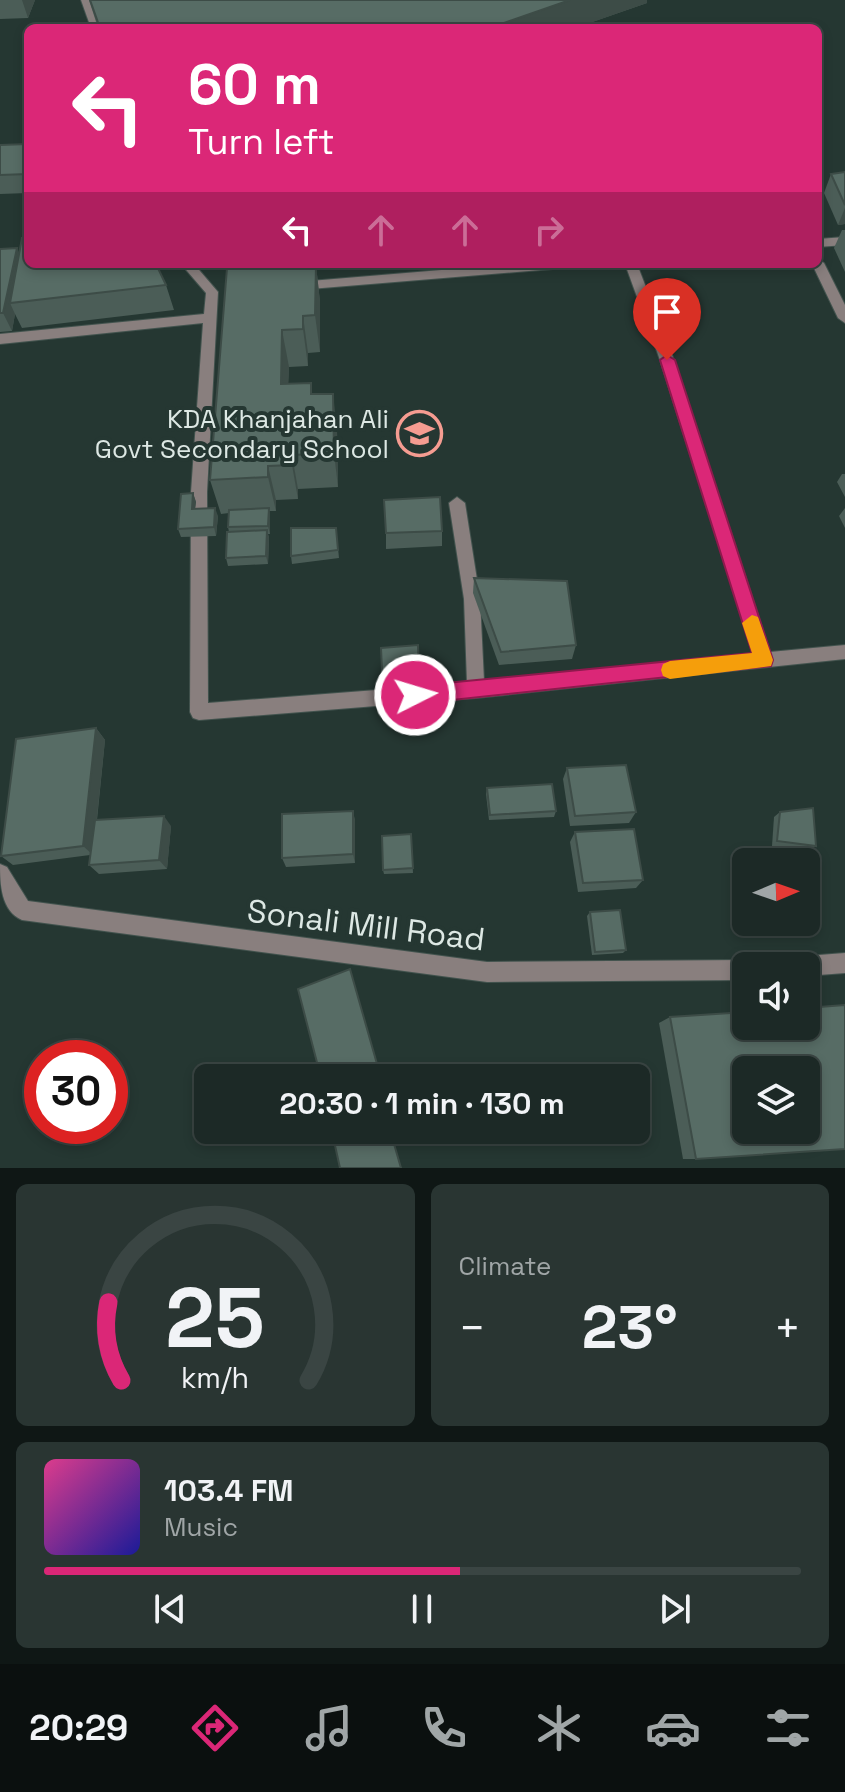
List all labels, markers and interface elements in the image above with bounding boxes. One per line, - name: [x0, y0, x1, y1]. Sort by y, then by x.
- text: 60 m: [188, 49, 321, 120]
- icon: left: [56, 56, 160, 160]
- text: Turn left: [188, 119, 335, 165]
- icon: left: [275, 208, 319, 252]
- icon: ahead: [359, 208, 403, 252]
- icon: ahead: [443, 208, 487, 252]
- icon: right: [527, 208, 571, 252]
- pin: [633, 278, 701, 360]
- icon: arrive: [645, 290, 689, 334]
- place label: KDA Khanjahan Ali Govt Secondary School: [95, 402, 389, 466]
- school or university icon: KDA Khanjahan Ali Govt Secondary School: [396, 410, 444, 458]
- position arrow: [373, 653, 457, 737]
- north arrow: [732, 848, 820, 936]
- map controls: [732, 848, 820, 1144]
- street label: Sonali Mill Road: [245, 891, 487, 959]
- button: sound: [732, 952, 820, 1040]
- speed limit sign: 30: [24, 1040, 128, 1144]
- button: layers: [732, 1056, 820, 1144]
- text: 20:30 · 1 min · 130 m: [279, 1084, 565, 1123]
- text: Climate: [459, 1249, 551, 1283]
- text: 25: [166, 1265, 265, 1371]
- text: 23°: [582, 1289, 678, 1366]
- text: −: [459, 1300, 486, 1356]
- text: +: [774, 1300, 801, 1356]
- text: km/h: [181, 1360, 249, 1396]
- text: 103.4 FM: [164, 1471, 293, 1510]
- text: Music: [164, 1510, 238, 1544]
- icon: previous: [148, 1587, 192, 1631]
- icon: pause: [400, 1587, 444, 1631]
- icon: next: [653, 1587, 697, 1631]
- icon: directions: [187, 1700, 243, 1756]
- icon: music: [301, 1700, 357, 1756]
- icon: phone: [416, 1700, 472, 1756]
- icon: climate: [531, 1700, 587, 1756]
- icon: car: [645, 1700, 701, 1756]
- icon: filters: [760, 1700, 816, 1756]
- text: 20:29: [29, 1705, 128, 1751]

